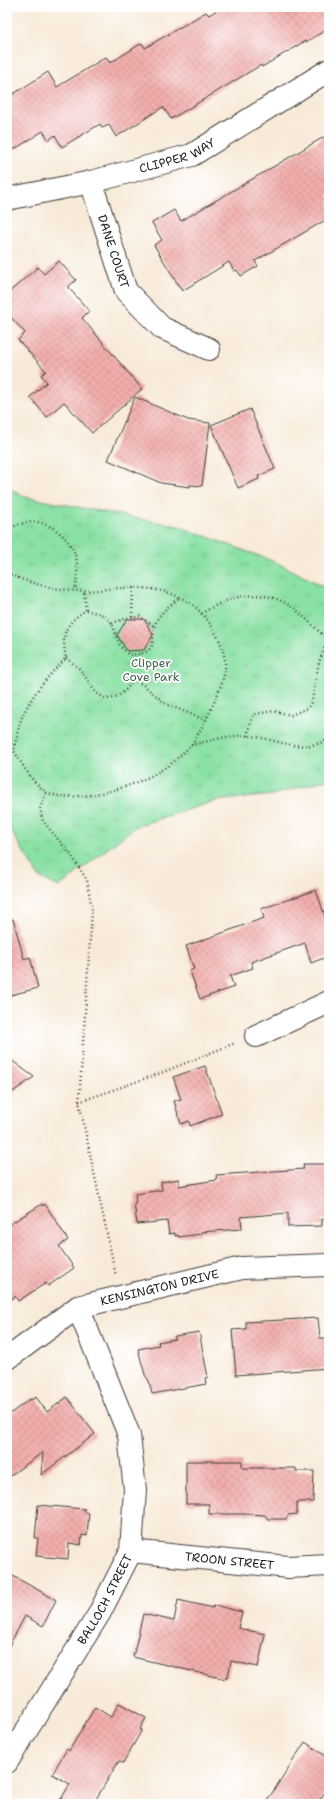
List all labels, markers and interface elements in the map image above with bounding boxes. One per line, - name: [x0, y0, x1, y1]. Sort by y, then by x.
- street label: CLIPPER WAY: [137, 134, 219, 177]
- street label: DANE COURT: [94, 213, 133, 291]
- park label: Clipper Cove Park: [122, 655, 180, 685]
- street label: KENSINGTON DRIVE: [99, 1266, 221, 1309]
- street label: TROON STREET: [184, 1549, 276, 1574]
- street label: BALLOCH STREET: [74, 1551, 136, 1648]

